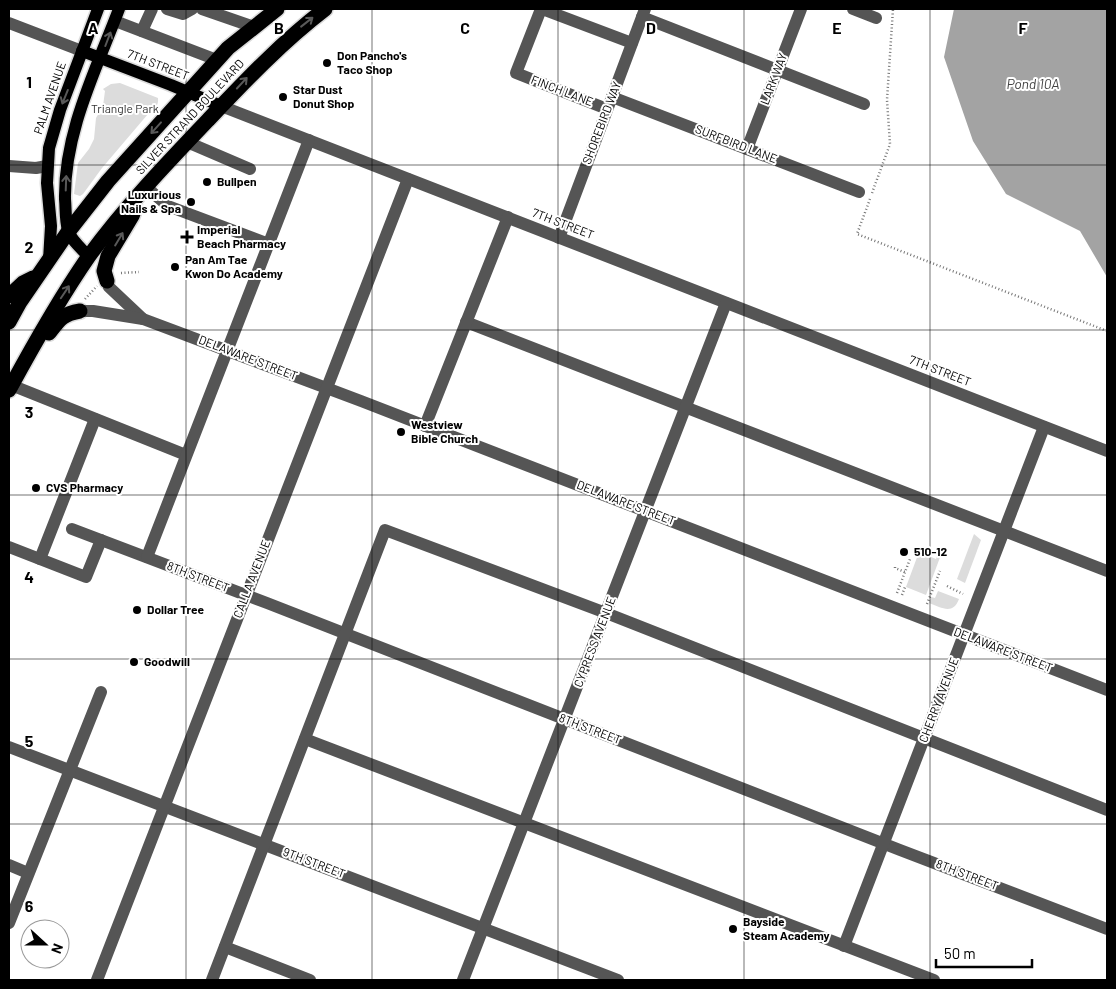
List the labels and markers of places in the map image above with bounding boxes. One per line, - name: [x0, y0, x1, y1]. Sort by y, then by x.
- place label: Don Pancho's Taco Shop: [337, 48, 407, 76]
- marker: Don Pancho's Taco Shop: [321, 57, 333, 69]
- place label: Star Dust Donut Shop: [293, 82, 355, 110]
- marker: Star Dust Donut Shop: [277, 91, 289, 103]
- place label: Bullpen: [217, 174, 257, 188]
- marker: Bullpen: [201, 176, 213, 188]
- place label: Luxurious Nails & Spa: [121, 187, 181, 215]
- marker: Luxurious Nails & Spa: [185, 196, 197, 208]
- place label: Imperial Beach Pharmacy: [197, 222, 286, 250]
- marker: Imperial Beach Pharmacy: [181, 231, 193, 243]
- place label: Pan Am Tae Kwon Do Academy: [185, 252, 283, 280]
- marker: Pan Am Tae Kwon Do Academy: [169, 261, 181, 273]
- place label: Westview Bible Church: [411, 417, 478, 445]
- marker: Westview Bible Church: [395, 426, 407, 438]
- place label: CVS Pharmacy: [46, 480, 123, 494]
- marker: CVS Pharmacy: [30, 482, 42, 494]
- place label: 510-12: [914, 544, 948, 558]
- marker: 510-12: [898, 546, 910, 558]
- place label: Dollar Tree: [147, 602, 205, 616]
- marker: Dollar Tree: [131, 604, 143, 616]
- place label: Goodwill: [144, 654, 190, 668]
- marker: Goodwill: [128, 656, 140, 668]
- place label: Bayside Steam Academy: [743, 914, 830, 942]
- marker: Bayside Steam Academy: [727, 923, 739, 935]

